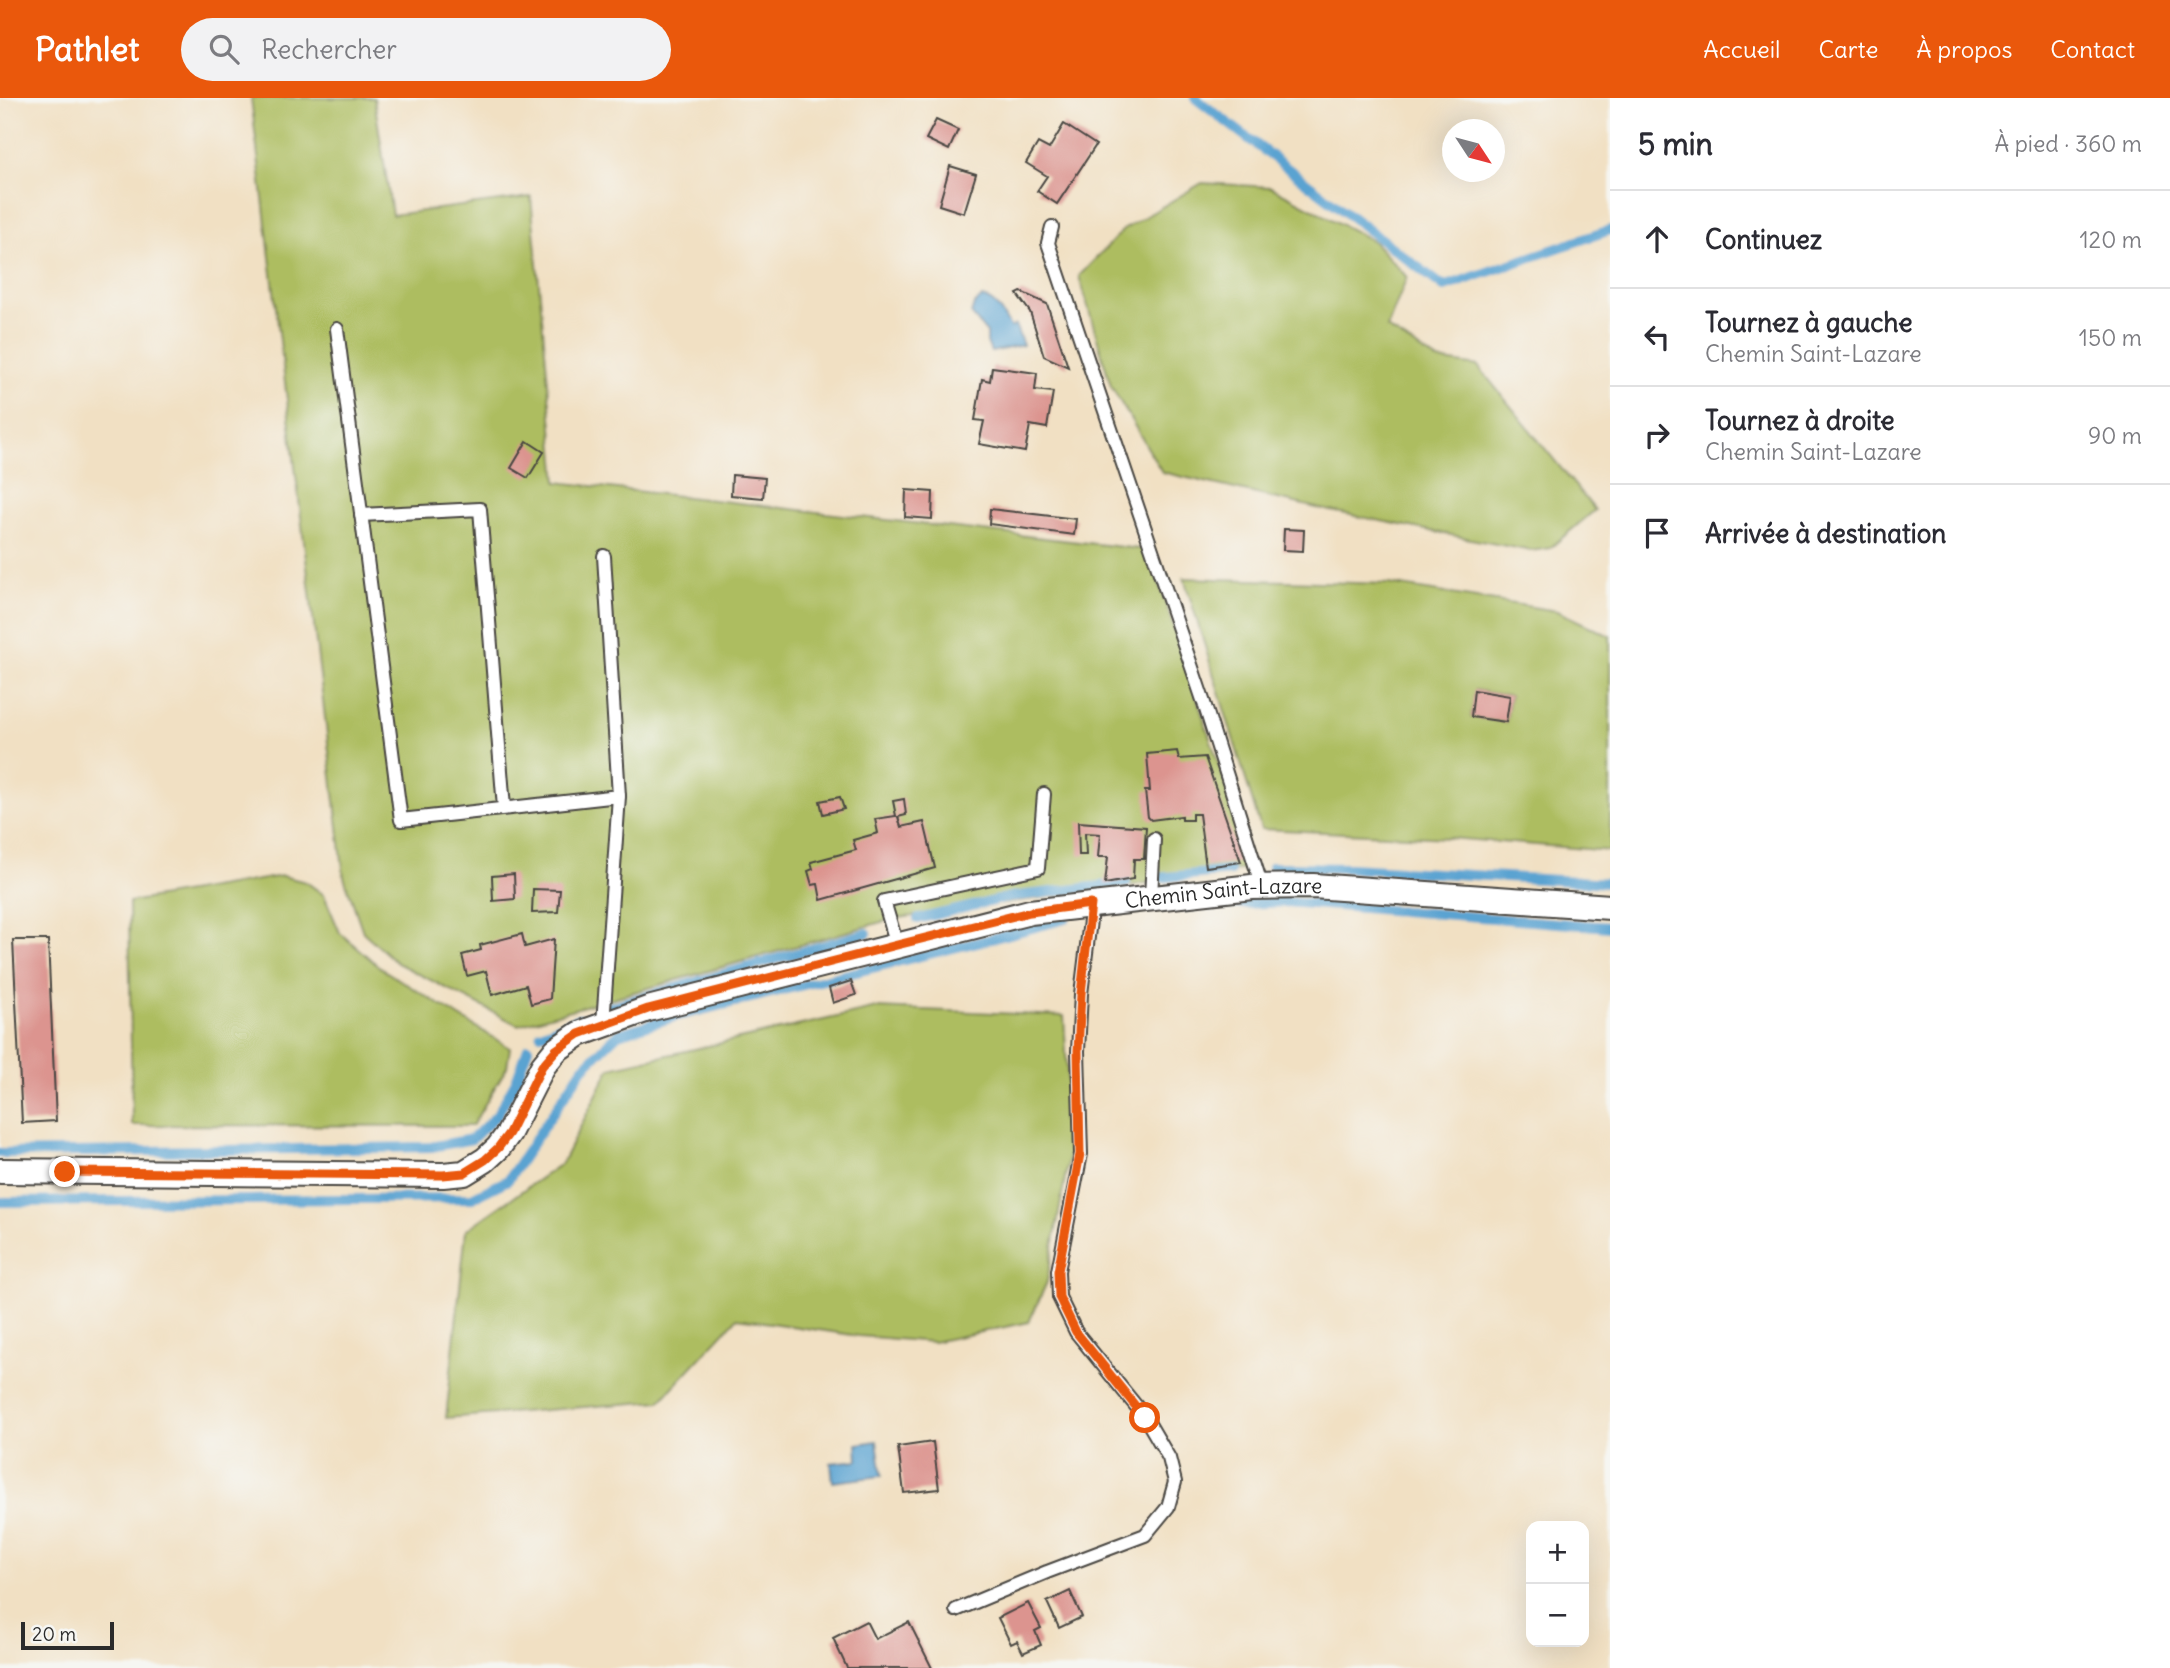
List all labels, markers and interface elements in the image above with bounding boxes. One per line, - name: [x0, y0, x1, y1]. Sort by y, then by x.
- search box: [181, 18, 671, 81]
- text: Pathlet: [35, 28, 139, 70]
- icon: search: [205, 30, 243, 68]
- text: Rechercher: [261, 33, 397, 66]
- text: Accueil: [1703, 34, 1780, 64]
- text: Carte: [1818, 34, 1878, 64]
- text: À propos: [1916, 34, 2012, 64]
- text: Contact: [2050, 34, 2135, 64]
- north arrow: [1442, 119, 1505, 182]
- text: 5 min: [1638, 125, 1713, 163]
- text: À pied · 360 m: [1994, 129, 2142, 158]
- icon: ahead: [1638, 220, 1676, 258]
- text: Continuez: [1705, 223, 1822, 256]
- text: 120 m: [2079, 225, 2142, 254]
- text: Tournez à gauche: [1705, 306, 1913, 339]
- icon: left: [1638, 318, 1676, 356]
- text: 150 m: [2079, 323, 2142, 352]
- text: Chemin Saint-Lazare: [1705, 339, 1922, 368]
- text: Tournez à droite: [1705, 404, 1895, 437]
- icon: right: [1638, 416, 1676, 454]
- text: 90 m: [2088, 421, 2142, 450]
- text: Chemin Saint-Lazare: [1705, 437, 1922, 466]
- icon: arrive: [1638, 514, 1676, 552]
- text: Arrivée à destination: [1705, 517, 1946, 550]
- street label: Chemin Saint-Lazare: [1123, 872, 1323, 914]
- route end: [49, 1156, 80, 1187]
- route start: [1129, 1402, 1160, 1433]
- map controls: [1526, 1521, 1589, 1647]
- button: +: [1526, 1521, 1589, 1584]
- button: −: [1526, 1584, 1589, 1647]
- scale bar: [21, 1619, 114, 1651]
- text: 20 m: [32, 1622, 76, 1646]

